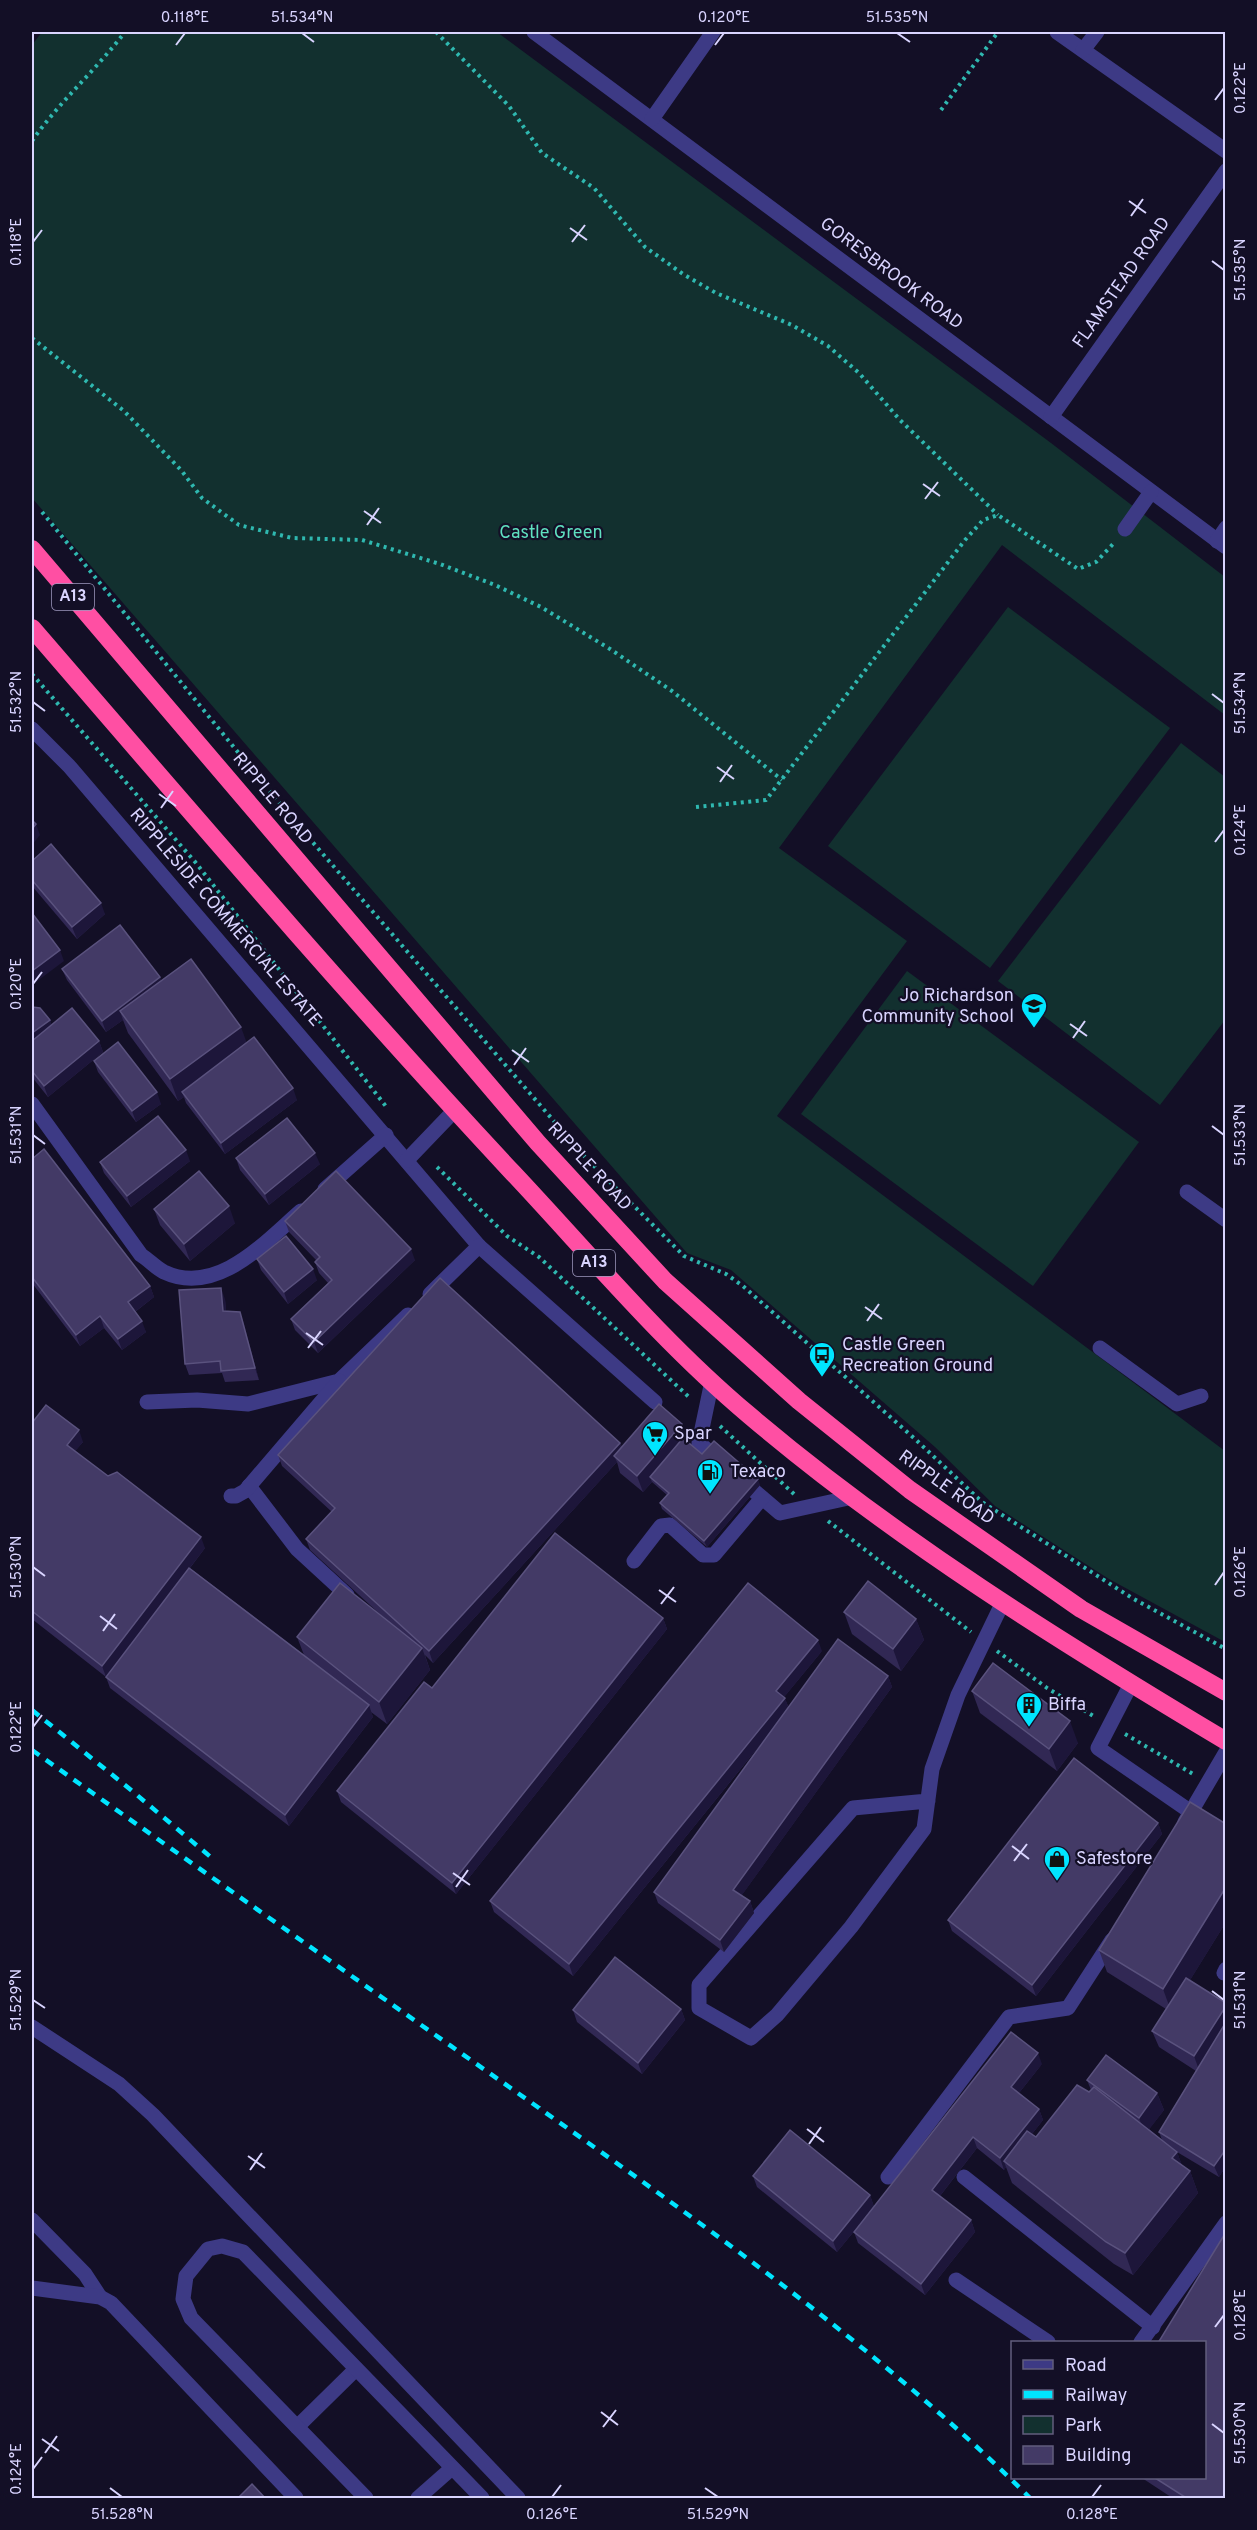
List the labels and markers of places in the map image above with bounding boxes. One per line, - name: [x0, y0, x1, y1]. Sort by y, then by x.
- place label: Jo Richardson Community School: [861, 985, 1014, 1029]
- school or university icon: Jo Richardson Community School: [1019, 991, 1049, 1029]
- place label: Castle Green Recreation Ground: [842, 1334, 993, 1378]
- bus stop icon: Castle Green Recreation Ground: [807, 1340, 837, 1378]
- supermarket icon: Spar: [640, 1419, 670, 1457]
- place label: Spar: [674, 1423, 712, 1446]
- fuel station icon: Texaco: [695, 1457, 725, 1495]
- place label: Texaco: [730, 1461, 786, 1484]
- building icon: Biffa: [1014, 1690, 1044, 1728]
- place label: Biffa: [1048, 1694, 1086, 1717]
- shop icon: Safestore: [1042, 1844, 1072, 1882]
- place label: Safestore: [1076, 1848, 1152, 1871]

